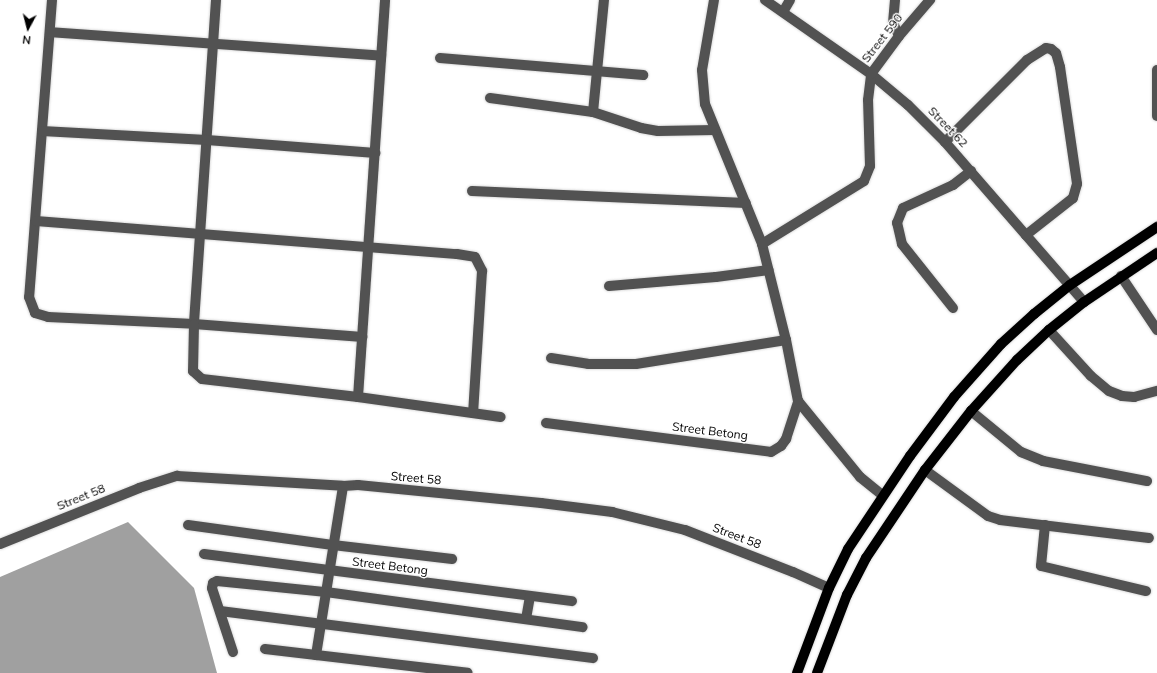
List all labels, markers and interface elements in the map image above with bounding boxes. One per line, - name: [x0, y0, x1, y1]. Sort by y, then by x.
- north arrow: [8, 8, 48, 48]
- street label: Street 590: [858, 11, 906, 65]
- text: N: [22, 32, 32, 47]
- street label: Street 62: [925, 104, 971, 150]
- street label: Street Betong: [671, 419, 749, 443]
- street label: Street 58: [390, 469, 442, 487]
- street label: Street 58: [55, 481, 107, 513]
- street label: Street 58: [711, 520, 763, 552]
- street label: Street Betong: [351, 554, 429, 578]

